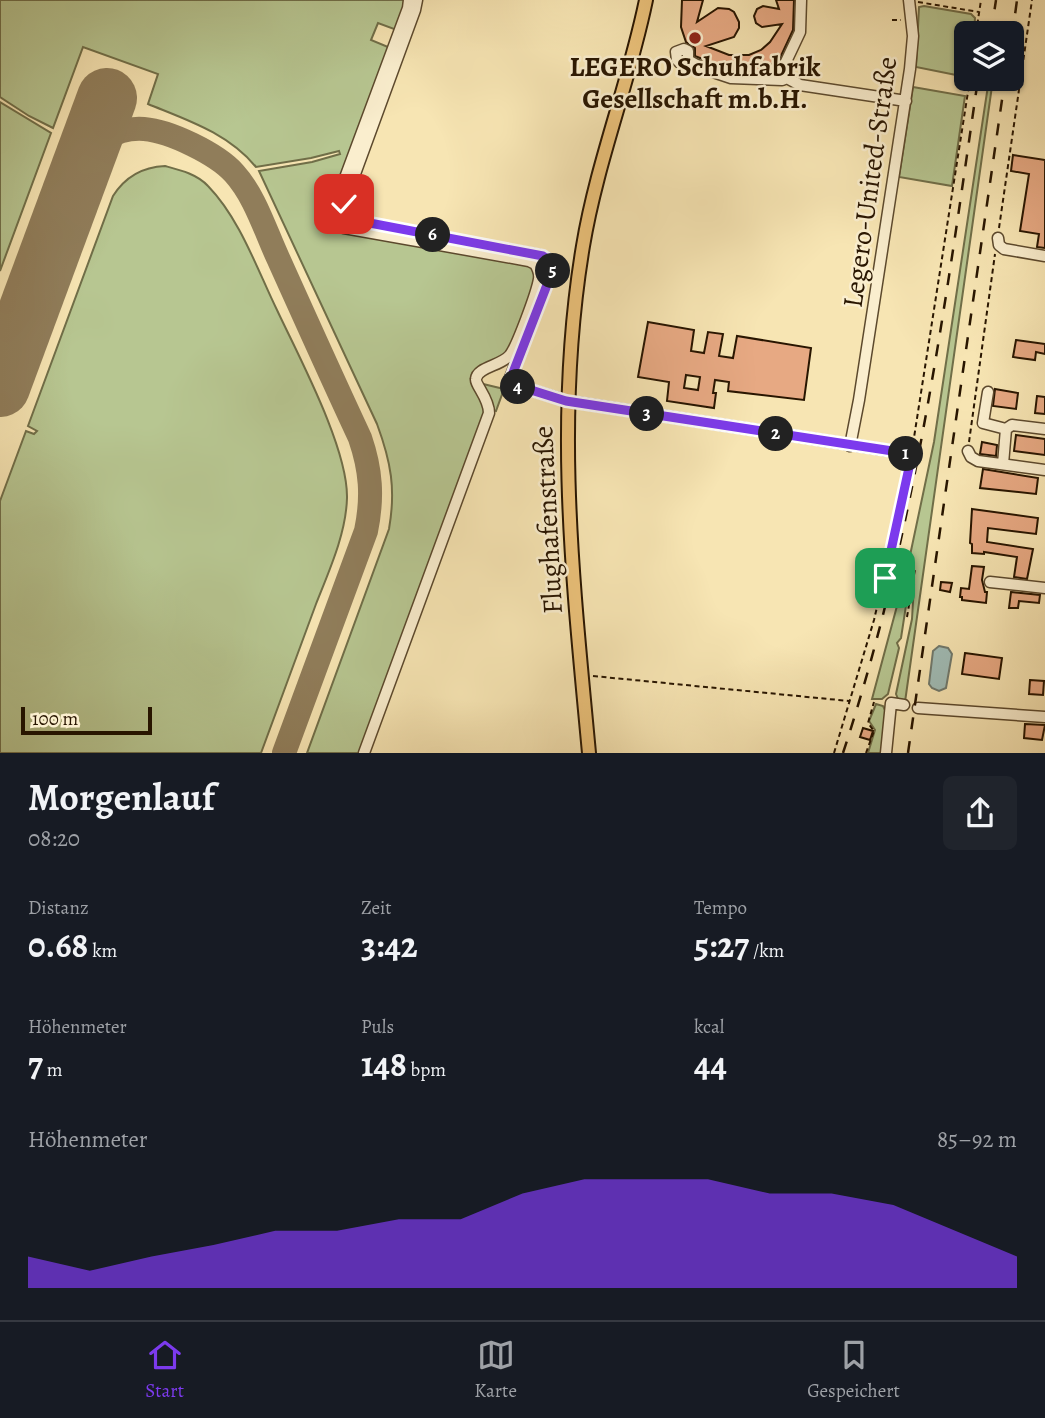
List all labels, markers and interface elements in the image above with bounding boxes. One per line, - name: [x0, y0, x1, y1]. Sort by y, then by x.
- map controls: [954, 21, 1024, 91]
- button: layers: [954, 21, 1024, 91]
- marker: LEGERO Schuhfabrik Gesellschaft m.b.H.: [687, 30, 703, 46]
- place label: LEGERO Schuhfabrik Gesellschaft m.b.H.: [569, 48, 821, 118]
- street label: Legero-United-Straße: [834, 54, 906, 310]
- pin: [314, 174, 374, 234]
- icon: check: [325, 185, 363, 223]
- pin: 6: [416, 218, 450, 252]
- text: 6: [428, 221, 437, 247]
- pin: 5: [536, 254, 570, 288]
- text: 5: [548, 257, 557, 283]
- pin: 4: [500, 370, 536, 404]
- text: 4: [513, 373, 522, 399]
- pin: 3: [630, 396, 664, 432]
- text: 3: [642, 400, 651, 426]
- pin: 2: [758, 416, 794, 452]
- text: 2: [771, 420, 780, 446]
- street label: Flughafenstraße: [524, 425, 572, 615]
- pin: 1: [888, 436, 923, 472]
- text: 1: [902, 440, 909, 466]
- pin: [855, 548, 915, 608]
- icon: arrive: [866, 559, 904, 597]
- scale bar: [21, 704, 152, 736]
- text: 100 m: [32, 706, 78, 732]
- text: Morgenlauf: [28, 771, 215, 823]
- button: share: [943, 776, 1017, 850]
- text: 08:20: [28, 823, 80, 854]
- text: Distanz: [28, 895, 89, 921]
- text: Zeit: [361, 895, 392, 921]
- text: Tempo: [694, 895, 747, 921]
- text: 0.68: [28, 921, 88, 969]
- text: 3:42: [361, 921, 418, 969]
- text: 5:27: [694, 921, 749, 969]
- text: km: [88, 938, 117, 964]
- text: /km: [749, 938, 784, 964]
- text: Höhenmeter: [28, 1014, 127, 1040]
- text: Puls: [361, 1014, 394, 1040]
- text: kcal: [694, 1014, 724, 1040]
- text: 7: [28, 1040, 43, 1088]
- text: 148: [361, 1040, 407, 1088]
- text: 44: [694, 1040, 727, 1088]
- text: m: [43, 1057, 63, 1083]
- text: bpm: [407, 1057, 446, 1083]
- text: Höhenmeter: [28, 1124, 148, 1155]
- text: 85–92 m: [937, 1124, 1017, 1155]
- tab: Start: [145, 1336, 184, 1404]
- tab: Karte: [474, 1336, 517, 1404]
- tab: Gespeichert: [807, 1336, 900, 1404]

